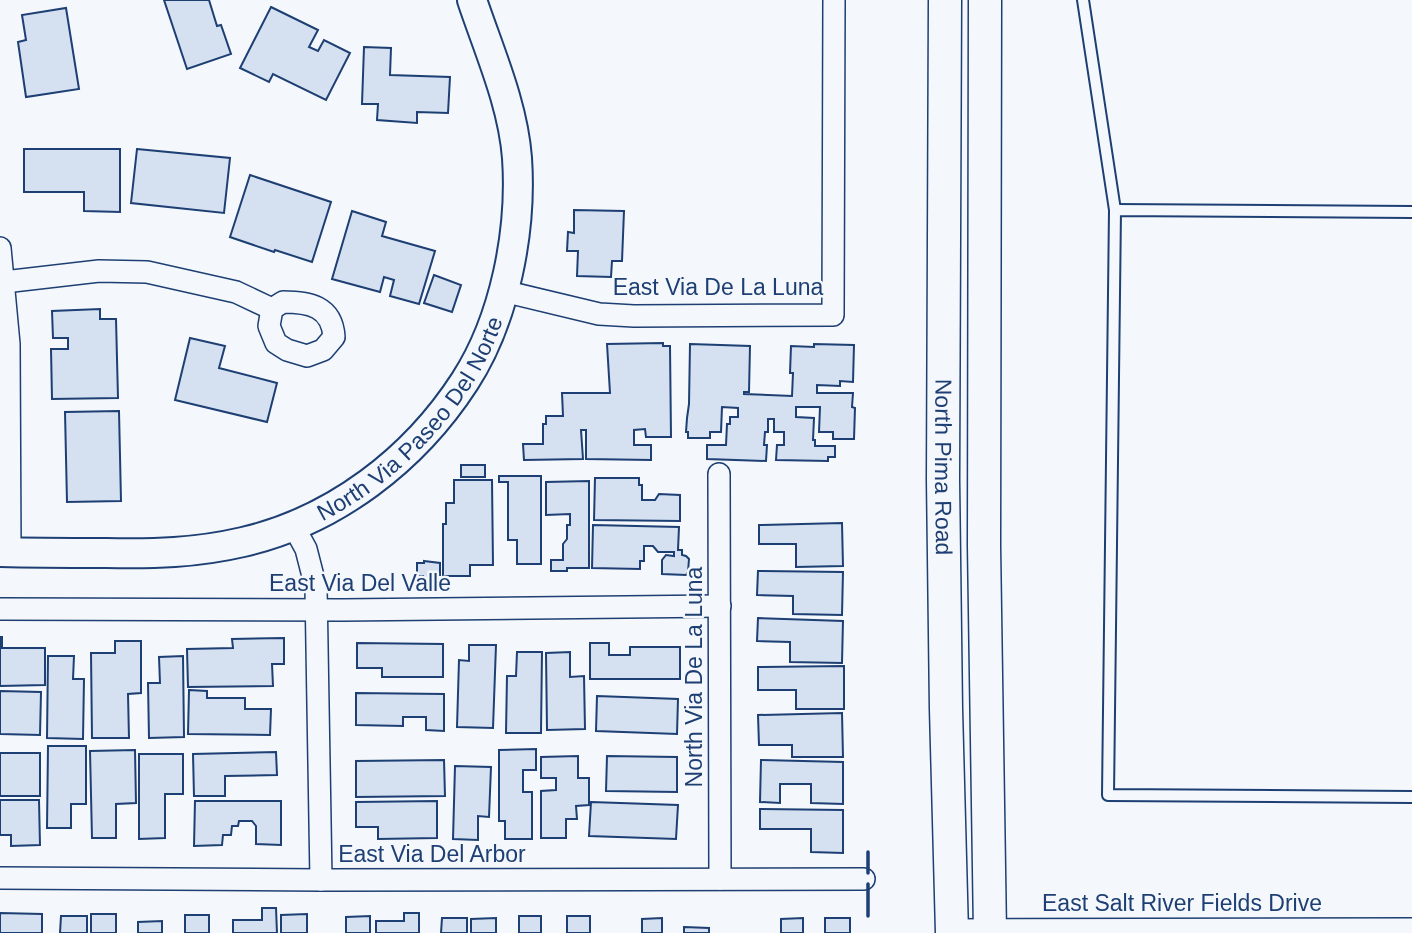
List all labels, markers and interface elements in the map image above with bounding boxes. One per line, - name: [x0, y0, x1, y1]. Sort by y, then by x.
- street label: East Via De La Luna: [613, 274, 823, 300]
- street label: North Via Paseo Del Norte: [313, 313, 508, 526]
- street label: North Pima Road: [930, 379, 957, 555]
- street label: North Via De La Luna: [681, 566, 707, 787]
- street label: East Via Del Valle: [269, 570, 451, 596]
- street label: East Via Del Arbor: [338, 841, 526, 867]
- street label: East Salt River Fields Drive: [1042, 890, 1322, 916]

